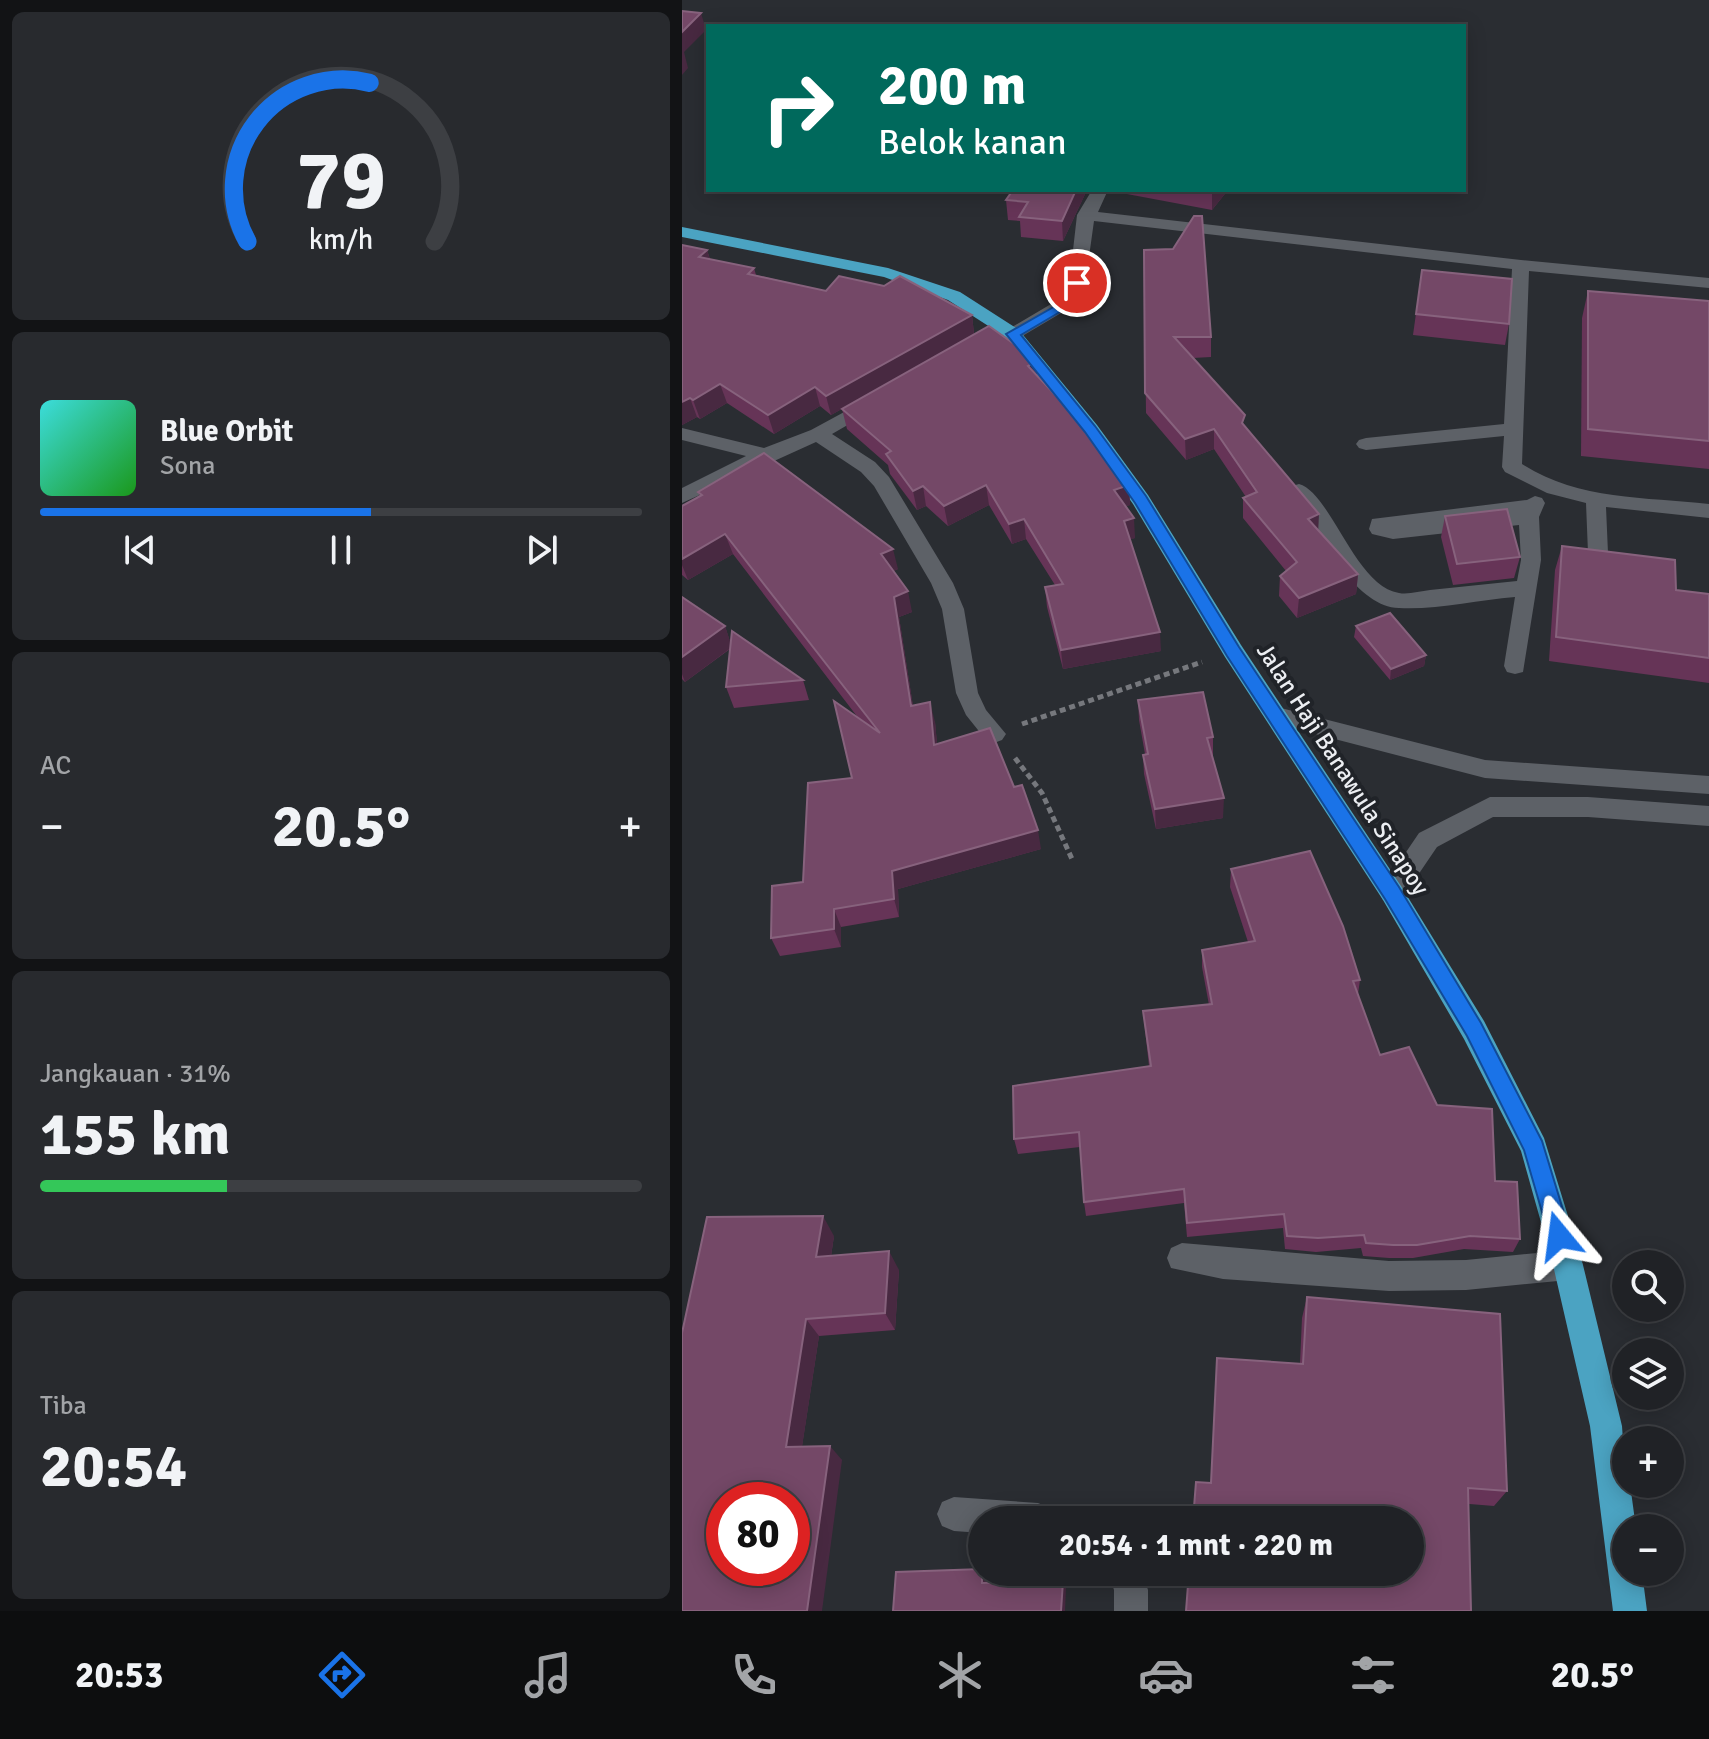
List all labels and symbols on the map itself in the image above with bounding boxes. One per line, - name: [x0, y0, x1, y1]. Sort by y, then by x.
- pin: [1043, 249, 1111, 317]
- street label: Jalan Haji Banawula Sinapoy: [1250, 637, 1436, 901]
- position arrow: [1517, 1194, 1601, 1278]
- speed limit sign: 80: [706, 1482, 810, 1586]

